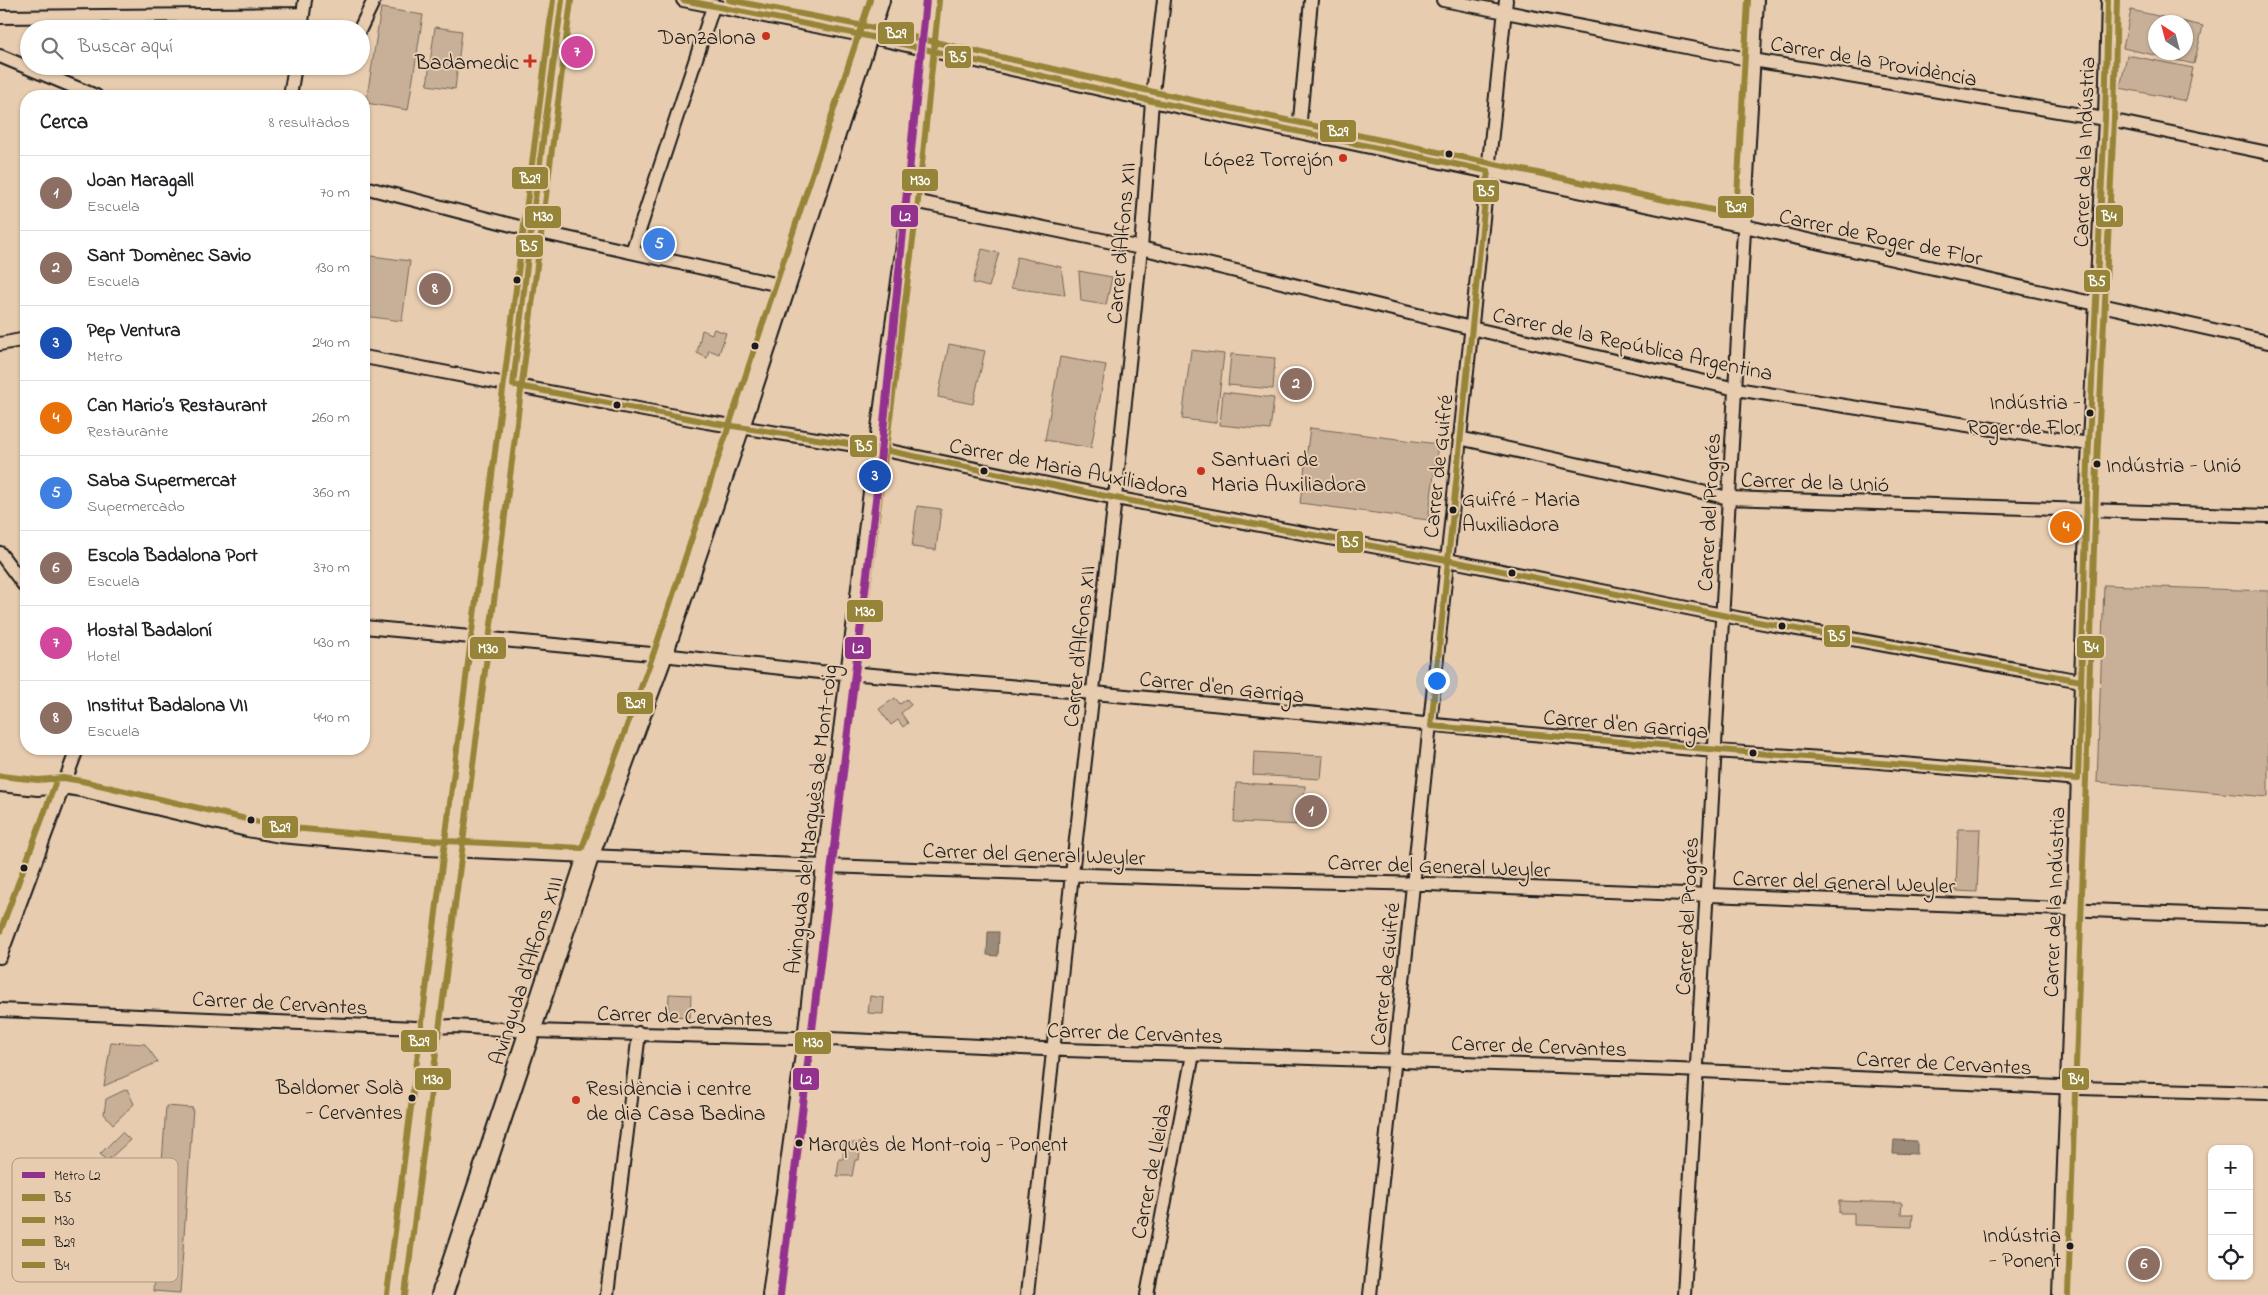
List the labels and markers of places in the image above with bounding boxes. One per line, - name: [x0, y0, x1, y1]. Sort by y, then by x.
- place label: Danzalona: [657, 23, 756, 55]
- marker: Danzalona: [760, 30, 772, 42]
- pin: 7: [561, 33, 593, 71]
- place label: Badamedic: [414, 48, 519, 80]
- marker: Badamedic: [523, 54, 537, 68]
- place label: López Torrejón: [1204, 145, 1333, 177]
- unlabelled marker: [1444, 149, 1454, 159]
- marker: López Torrejón: [1337, 152, 1349, 164]
- pin: 5: [643, 225, 675, 263]
- pin: 8: [419, 270, 451, 308]
- unlabelled marker: [512, 275, 522, 285]
- unlabelled marker: [750, 341, 760, 351]
- pin: 2: [1280, 365, 1312, 403]
- place label: Indústria - Roger de Flor: [1967, 389, 2081, 446]
- unlabelled marker: [612, 400, 622, 410]
- marker: Indústria - Roger de Flor: [2085, 408, 2095, 418]
- place label: Santuari de Maria Auxiliadora: [1211, 445, 1366, 502]
- place label: Indústria - Unió: [2106, 452, 2241, 482]
- pin: 3: [859, 457, 891, 495]
- marker: Indústria - Unió: [2092, 459, 2102, 469]
- marker: Santuari de Maria Auxiliadora: [1195, 465, 1207, 477]
- unlabelled marker: [979, 466, 989, 476]
- place label: Guifré - Maria Auxiliadora: [1462, 486, 1580, 541]
- marker: Guifré - Maria Auxiliadora: [1448, 505, 1458, 515]
- pin: 4: [2050, 508, 2082, 546]
- unlabelled marker: [1507, 568, 1517, 578]
- unlabelled marker: [1777, 621, 1787, 631]
- unlabelled marker: [1748, 748, 1758, 758]
- pin: 1: [1295, 792, 1327, 830]
- unlabelled marker: [246, 815, 256, 825]
- unlabelled marker: [19, 863, 29, 873]
- place label: Baldomer Solà - Cervantes: [275, 1074, 403, 1129]
- place label: Residència i centre de dia Casa Badina: [586, 1074, 766, 1131]
- marker: Baldomer Solà - Cervantes: [407, 1093, 417, 1103]
- marker: Residència i centre de dia Casa Badina: [570, 1094, 582, 1106]
- place label: Marquès de Mont-roig - Ponent: [808, 1131, 1068, 1163]
- marker: Marquès de Mont-roig - Ponent: [794, 1138, 804, 1148]
- place label: Indústria - Ponent: [1983, 1222, 2061, 1277]
- marker: Indústria - Ponent: [2065, 1241, 2075, 1251]
- pin: 6: [2128, 1245, 2160, 1283]

